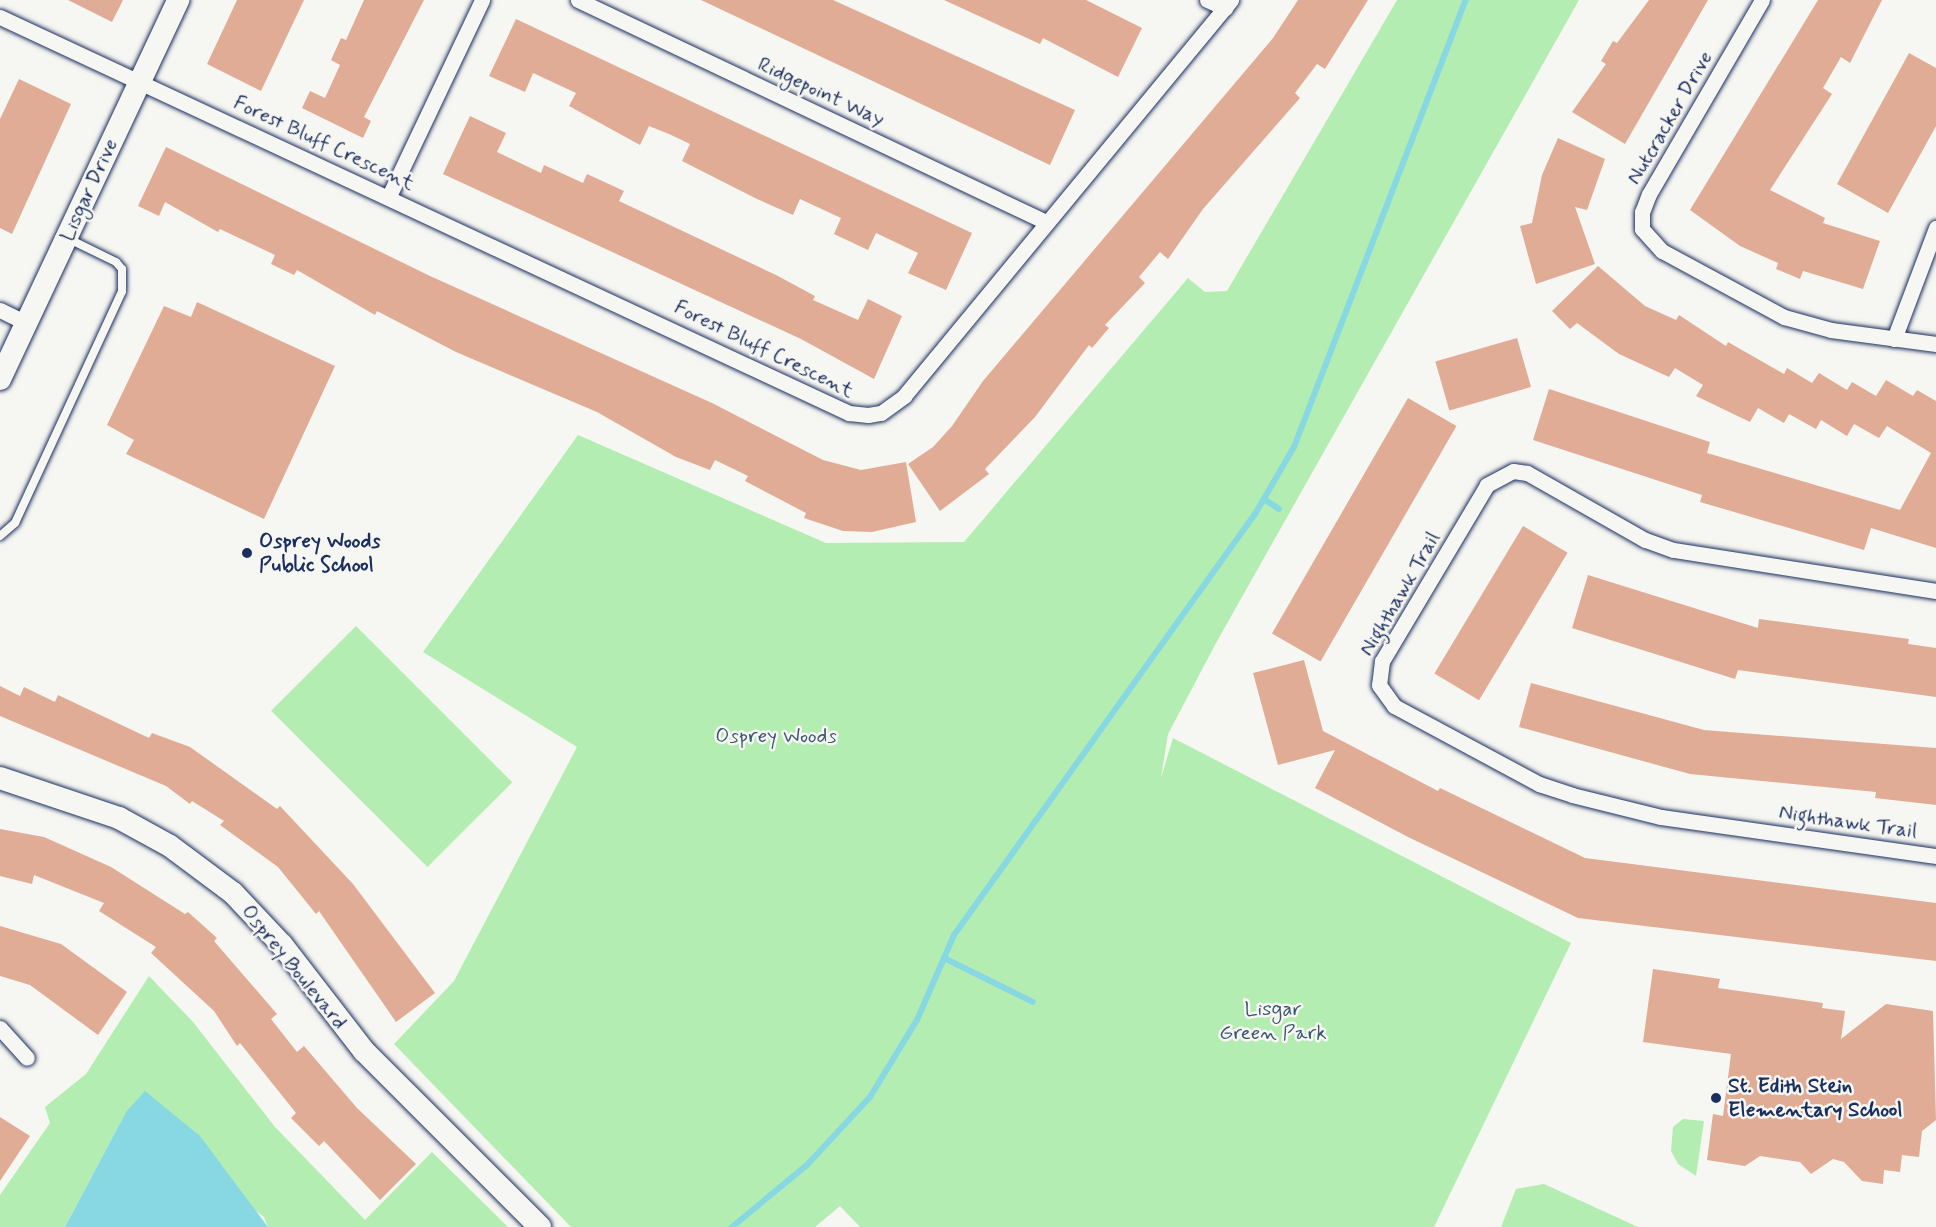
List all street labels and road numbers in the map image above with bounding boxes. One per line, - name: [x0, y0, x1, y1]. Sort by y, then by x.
- street label: Nutcracker Drive: [1622, 47, 1718, 189]
- street label: Ridgepoint Way: [754, 52, 888, 132]
- street label: Forest Bluff Crescent: [233, 92, 415, 194]
- street label: Lisgar Drive: [55, 135, 123, 245]
- street label: Forest Bluff Crescent: [673, 296, 855, 402]
- street label: Nighthawk Trail: [1355, 529, 1445, 659]
- street label: Nighthawk Trail: [1779, 800, 1917, 844]
- street label: Osprey Boulevard: [237, 900, 351, 1034]

